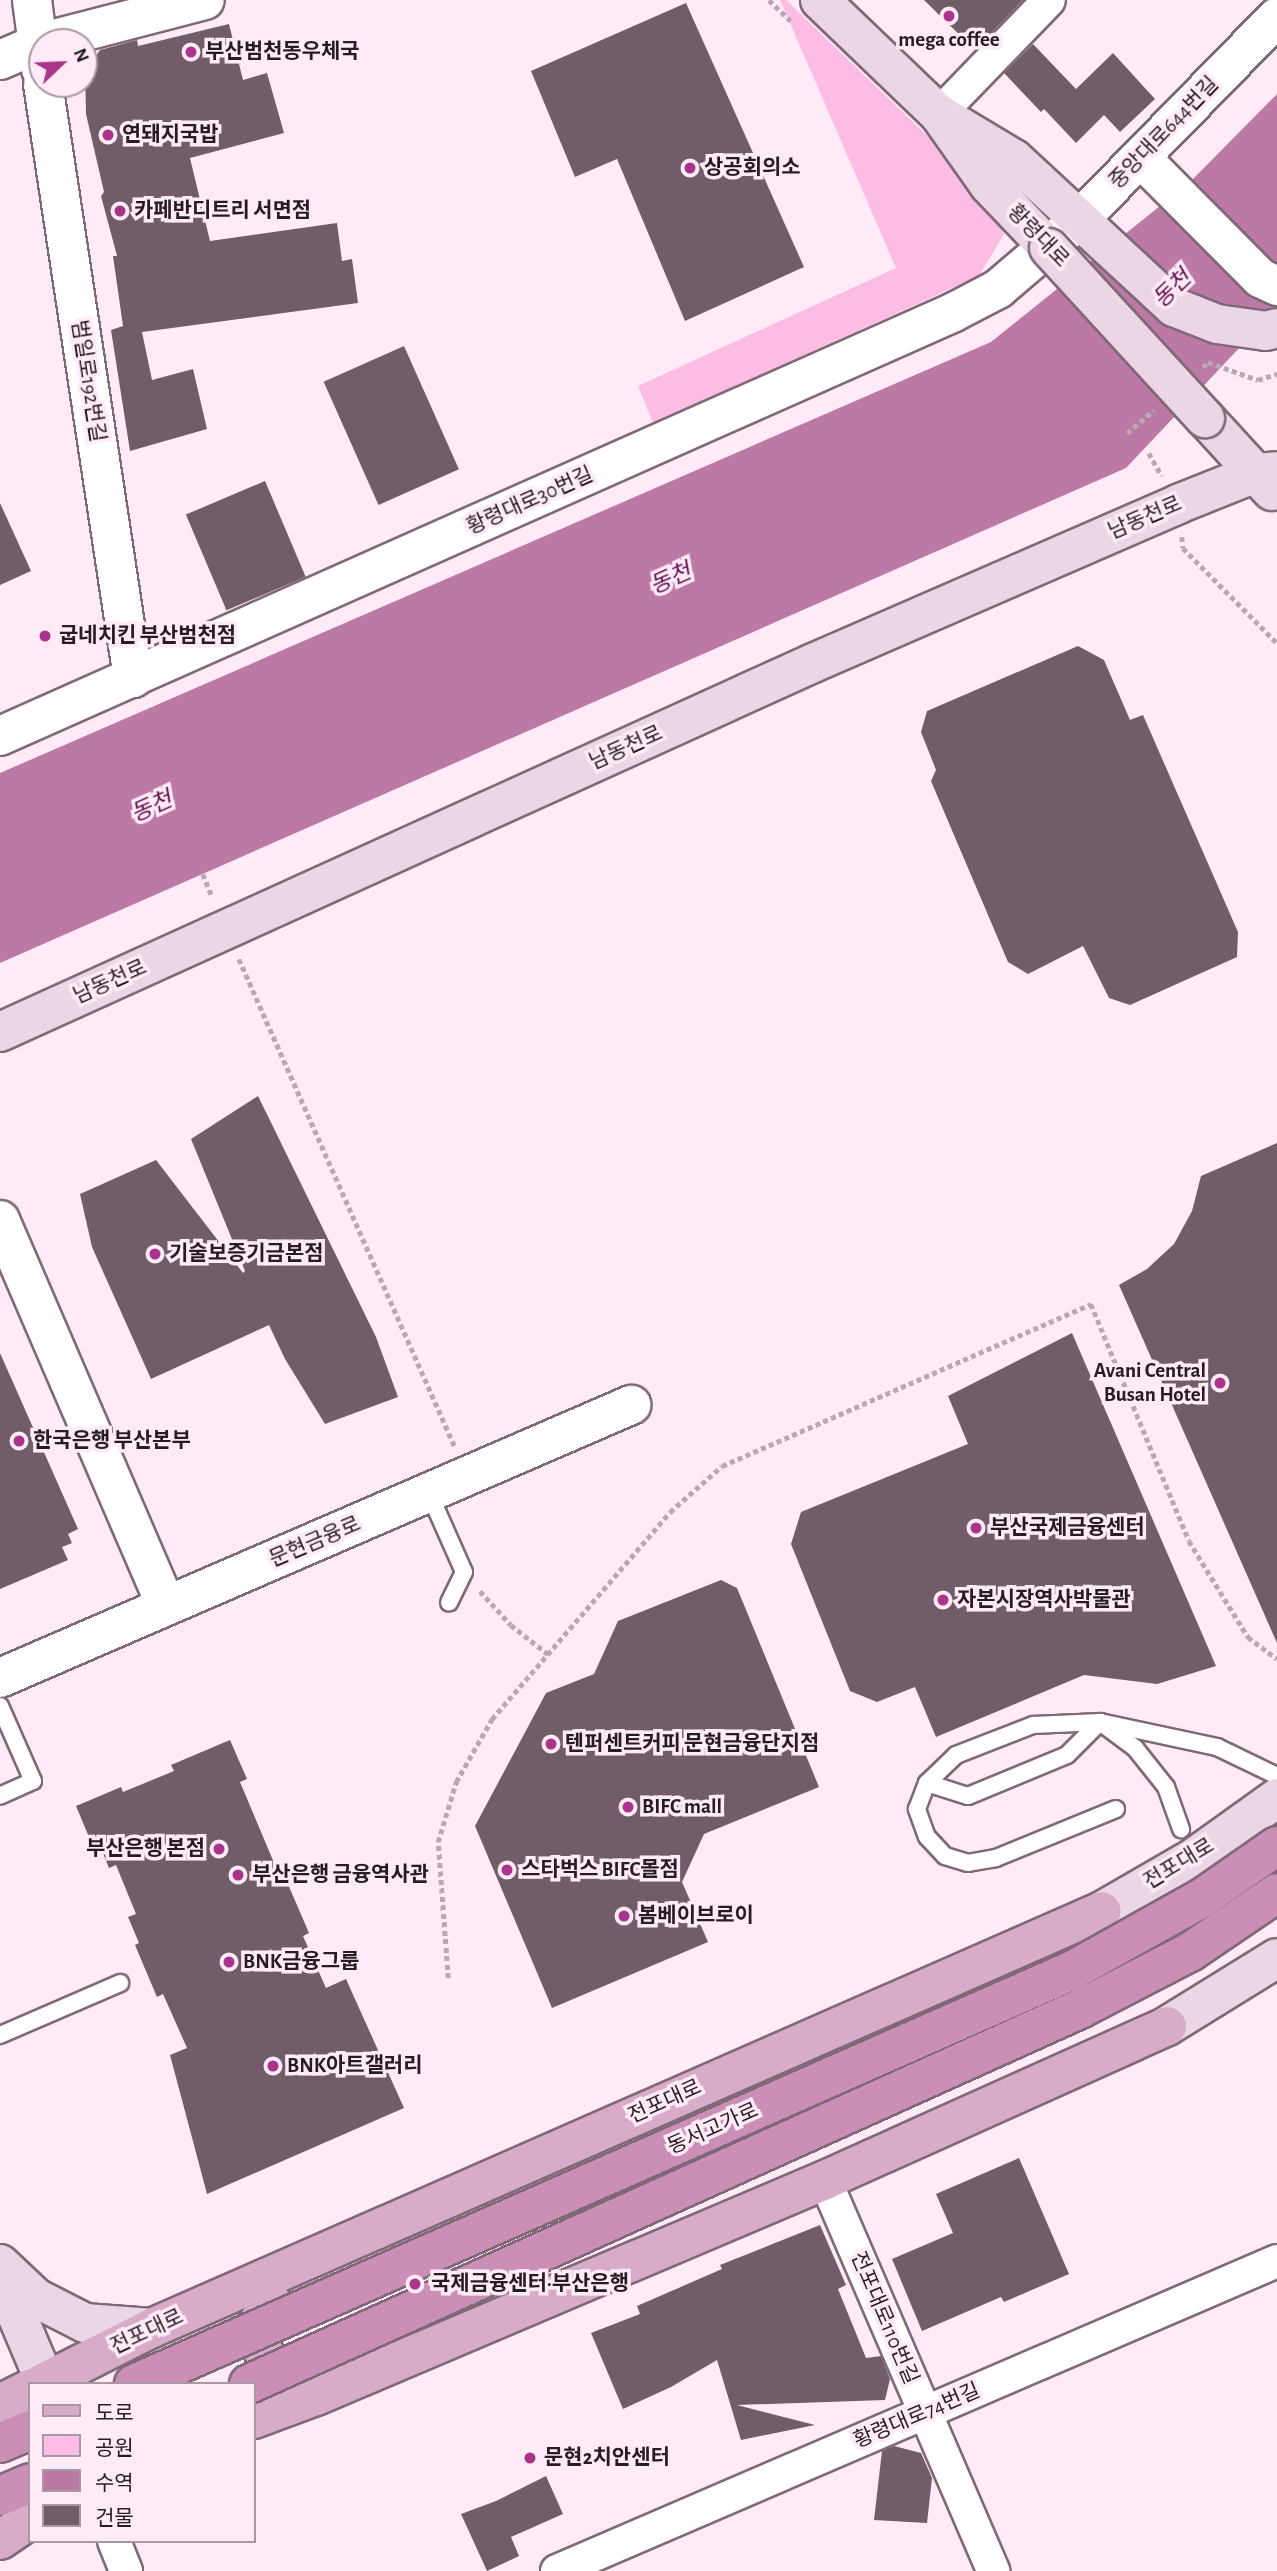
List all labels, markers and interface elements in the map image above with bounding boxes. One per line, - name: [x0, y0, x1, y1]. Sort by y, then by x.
- marker: mega coffee: [941, 8, 957, 24]
- place label: mega coffee: [898, 27, 1000, 53]
- north arrow: [28, 28, 98, 98]
- place label: 부산범천동우체국: [205, 39, 360, 65]
- marker: 부산범천동우체국: [183, 44, 199, 60]
- text: N: [70, 46, 92, 65]
- street label: 중앙대로644번길: [1104, 72, 1224, 194]
- place label: 연돼지국밥: [122, 122, 219, 148]
- marker: 연돼지국밥: [100, 127, 116, 143]
- place label: 상공회의소: [704, 155, 801, 181]
- marker: 상공회의소: [682, 160, 698, 176]
- place label: 카페반디트리 서면점: [134, 198, 311, 224]
- street label: 황령대로: [1002, 199, 1074, 273]
- marker: 카페반디트리 서면점: [112, 203, 128, 219]
- water label: 동천: [1148, 265, 1198, 315]
- street label: 범일로192번길: [66, 318, 110, 444]
- street label: 황령대로30번길: [463, 462, 597, 540]
- street label: 남동천로: [1105, 491, 1185, 545]
- water label: 동천: [646, 559, 696, 601]
- place label: 굽네치킨 부산범천점: [59, 623, 236, 649]
- marker: 굽네치킨 부산범천점: [37, 628, 53, 644]
- street label: 남동천로: [586, 721, 666, 775]
- water label: 동천: [127, 787, 177, 829]
- street label: 남동천로: [70, 955, 150, 1009]
- place label: 기술보증기금본점: [169, 1241, 324, 1267]
- marker: 기술보증기금본점: [147, 1246, 163, 1262]
- place label: Avani Central Busan Hotel: [1094, 1358, 1206, 1408]
- marker: Avani Central Busan Hotel: [1212, 1375, 1228, 1391]
- place label: 한국은행 부산본부: [33, 1428, 191, 1454]
- marker: 한국은행 부산본부: [11, 1433, 27, 1449]
- street label: 문현금융로: [266, 1512, 364, 1572]
- place label: 부산국제금융센터: [990, 1515, 1145, 1541]
- marker: 부산국제금융센터: [968, 1520, 984, 1536]
- place label: 자본시장역사박물관: [957, 1587, 1131, 1613]
- marker: 자본시장역사박물관: [935, 1592, 951, 1608]
- place label: 텐퍼센트커피 문현금융단지점: [565, 1731, 819, 1757]
- marker: 텐퍼센트커피 문현금융단지점: [543, 1736, 559, 1752]
- place label: BIFC mall: [642, 1794, 722, 1820]
- marker: BIFC mall: [620, 1799, 636, 1815]
- street label: 전포대로: [1139, 1833, 1219, 1895]
- place label: 부산은행 본점: [86, 1836, 205, 1862]
- marker: 부산은행 본점: [211, 1841, 227, 1857]
- place label: 스타벅스 BIFC몰점: [521, 1857, 679, 1883]
- place label: 부산은행 금융역사관: [252, 1862, 429, 1888]
- marker: 스타벅스 BIFC몰점: [499, 1862, 515, 1878]
- marker: 부산은행 금융역사관: [230, 1867, 246, 1883]
- place label: 봄베이브로이: [638, 1903, 754, 1929]
- marker: 봄베이브로이: [616, 1908, 632, 1924]
- place label: BNK금융그룹: [243, 1949, 359, 1975]
- marker: BNK금융그룹: [221, 1954, 237, 1970]
- place label: BNK아트갤러리: [287, 2053, 423, 2079]
- marker: BNK아트갤러리: [265, 2058, 281, 2074]
- street label: 전포대로: [625, 2075, 705, 2129]
- street label: 동서고가로: [664, 2098, 762, 2160]
- street label: 전포대로110번길: [845, 2248, 923, 2388]
- place label: 국제금융센터·부산은행: [431, 2271, 629, 2297]
- marker: 국제금융센터·부산은행: [405, 2274, 425, 2294]
- street label: 전포대로: [107, 2304, 187, 2360]
- street label: 황령대로74번길: [850, 2378, 984, 2454]
- legend: [28, 2382, 256, 2543]
- text: 도로: [95, 2403, 134, 2424]
- text: 공원: [95, 2438, 134, 2459]
- place label: 문현2치안센터: [544, 2445, 670, 2471]
- marker: 문현2치안센터: [522, 2450, 538, 2466]
- text: 수역: [95, 2473, 134, 2494]
- text: 건물: [95, 2508, 134, 2529]

